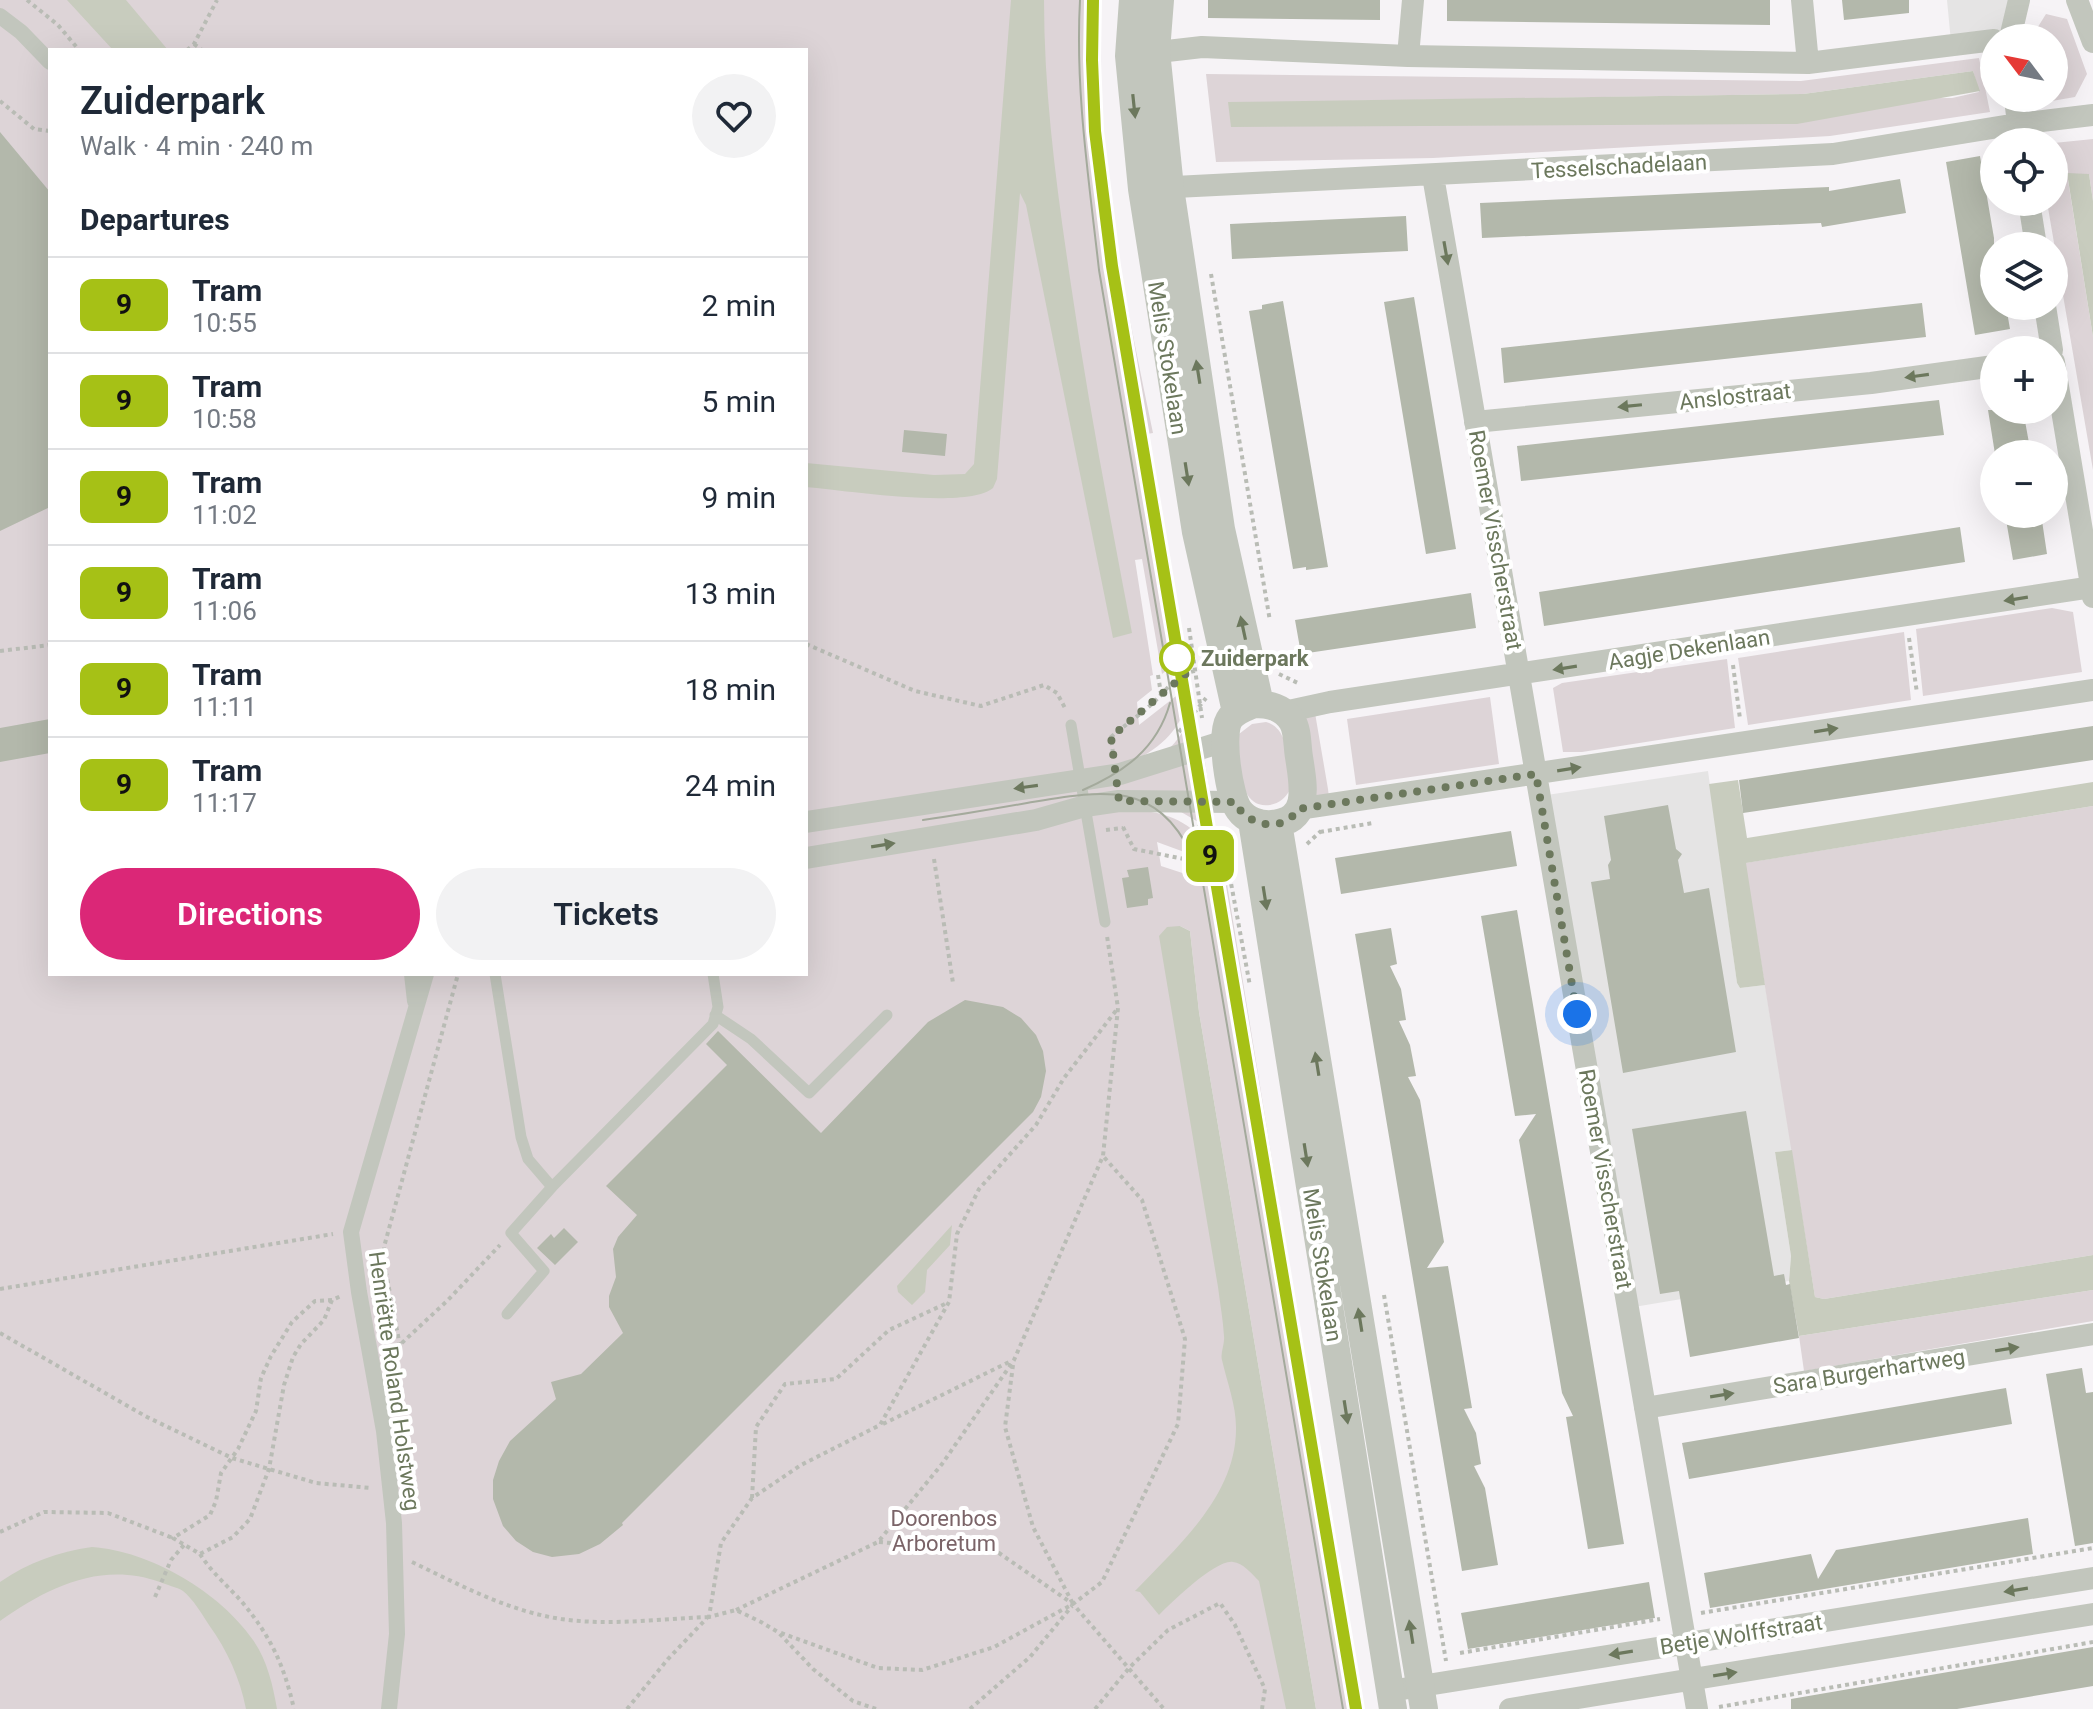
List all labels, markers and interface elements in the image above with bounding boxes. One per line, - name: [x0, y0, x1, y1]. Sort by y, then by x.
- north arrow: [1980, 24, 2068, 112]
- map controls: [1980, 24, 2068, 528]
- button: heart: [692, 74, 776, 158]
- text: Zuiderpark: [80, 79, 265, 123]
- one-way arrow: [1127, 94, 1140, 119]
- button: locate: [1980, 128, 2068, 216]
- text: Walk · 4 min · 240 m: [80, 131, 313, 161]
- street label: Tesselschadelaan: [1531, 149, 1708, 184]
- text: Departures: [80, 202, 230, 237]
- button: layers: [1980, 232, 2068, 320]
- one-way arrow: [1440, 241, 1453, 266]
- text: Tram: [192, 273, 262, 308]
- street label: Melis Stokelaan: [1143, 280, 1192, 437]
- text: 9: [116, 288, 132, 321]
- text: 2 min: [702, 288, 776, 323]
- text: 10:55: [192, 308, 257, 338]
- button: +: [1980, 336, 2068, 424]
- one-way arrow: [1191, 359, 1204, 384]
- text: Tram: [192, 369, 262, 404]
- one-way arrow: [1904, 370, 1929, 383]
- street label: Anslostraat: [1678, 378, 1792, 415]
- text: 9: [116, 384, 132, 417]
- text: 5 min: [702, 384, 776, 419]
- one-way arrow: [1617, 400, 1642, 413]
- text: 10:58: [192, 404, 257, 434]
- street label: Roemer Visscherstraat: [1464, 428, 1527, 652]
- button: −: [1980, 440, 2068, 528]
- one-way arrow: [1181, 462, 1194, 487]
- text: Tram: [192, 465, 262, 500]
- text: 9: [116, 480, 132, 513]
- text: 9 min: [702, 480, 776, 515]
- text: 11:02: [192, 500, 257, 530]
- text: Tram: [192, 561, 262, 596]
- text: 9: [116, 576, 132, 609]
- text: 13 min: [685, 576, 776, 611]
- one-way arrow: [2003, 593, 2028, 606]
- text: 11:06: [192, 596, 257, 626]
- one-way arrow: [1236, 615, 1249, 640]
- street label: Aagje Dekenlaan: [1606, 624, 1772, 675]
- marker: Zuiderpark: [1160, 641, 1194, 675]
- place label: Zuiderpark: [1201, 646, 1309, 671]
- text: Tram: [192, 657, 262, 692]
- one-way arrow: [1552, 662, 1577, 675]
- text: 9: [116, 672, 132, 705]
- text: 18 min: [685, 672, 776, 707]
- text: 11:11: [192, 692, 257, 722]
- one-way arrow: [1814, 723, 1839, 736]
- text: Tram: [192, 753, 262, 788]
- one-way arrow: [1557, 762, 1582, 775]
- text: 9: [116, 768, 132, 801]
- text: 24 min: [685, 768, 776, 803]
- one-way arrow: [1013, 781, 1038, 794]
- text: 11:17: [192, 788, 257, 818]
- line badge: 9: [1184, 830, 1236, 882]
- one-way arrow: [871, 838, 896, 851]
- text: 9: [1202, 839, 1218, 872]
- button: Directions: [80, 868, 420, 960]
- button: Tickets: [436, 868, 776, 960]
- one-way arrow: [1259, 886, 1272, 911]
- your location: [1557, 994, 1597, 1034]
- one-way arrow: [1310, 1051, 1323, 1076]
- street label: Roemer Visscherstraat: [1574, 1067, 1637, 1291]
- one-way arrow: [1300, 1143, 1313, 1168]
- street label: Melis Stokelaan: [1298, 1187, 1347, 1344]
- street label: Henriëtte Roland Holstweg: [364, 1250, 425, 1512]
- one-way arrow: [1353, 1307, 1365, 1332]
- one-way arrow: [1994, 1342, 2019, 1354]
- street label: Sara Burgerhartweg: [1771, 1344, 1967, 1399]
- one-way arrow: [1710, 1389, 1735, 1401]
- one-way arrow: [1341, 1399, 1353, 1424]
- park label: Doorenbos Arboretum: [891, 1506, 997, 1556]
- one-way arrow: [2003, 1584, 2028, 1597]
- street label: Betje Wolffstraat: [1658, 1609, 1824, 1660]
- one-way arrow: [1404, 1619, 1417, 1644]
- one-way arrow: [1608, 1647, 1633, 1660]
- one-way arrow: [1713, 1667, 1738, 1680]

